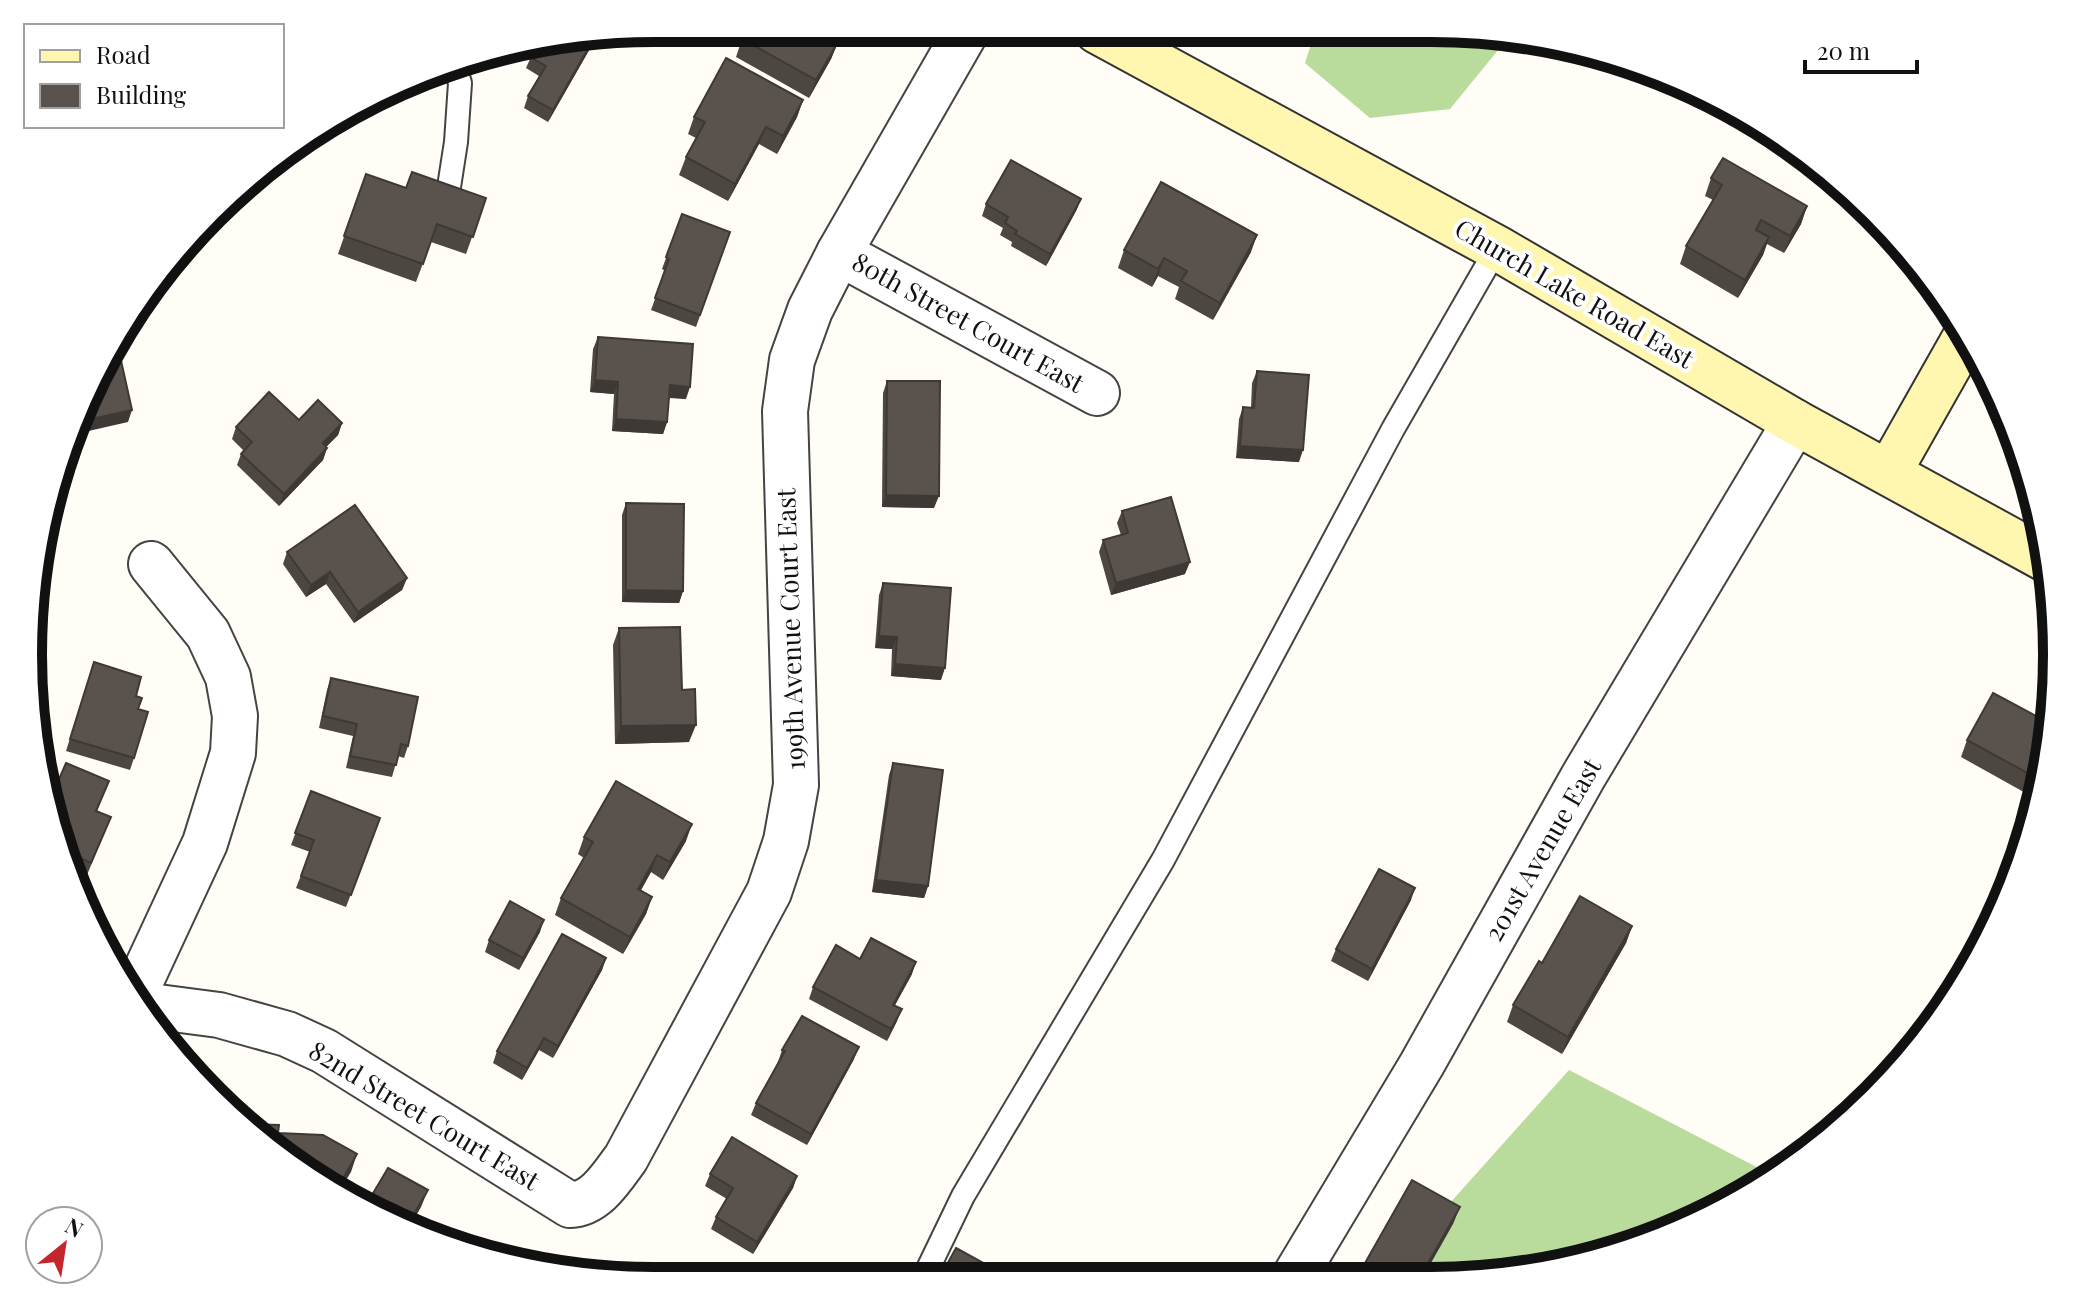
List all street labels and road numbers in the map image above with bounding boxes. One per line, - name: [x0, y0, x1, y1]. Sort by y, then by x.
- street label: Church Lake Road East: [1449, 210, 1701, 376]
- street label: 80th Street Court East: [847, 243, 1091, 400]
- street label: 199th Avenue Court East: [767, 487, 812, 771]
- street label: 201st Avenue East: [1475, 751, 1609, 947]
- street label: 82nd Street Court East: [303, 1032, 547, 1198]

